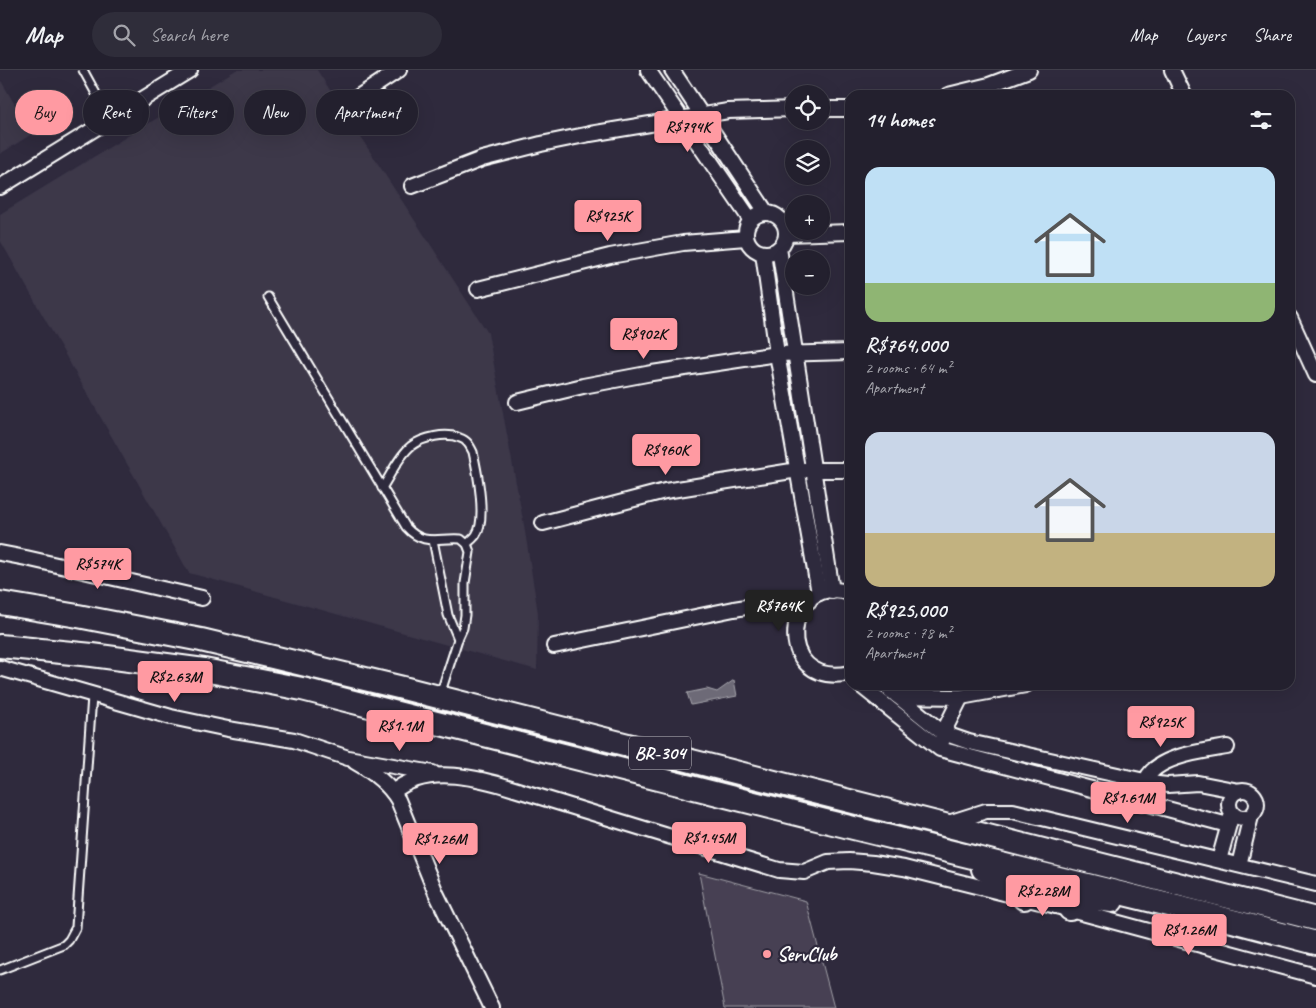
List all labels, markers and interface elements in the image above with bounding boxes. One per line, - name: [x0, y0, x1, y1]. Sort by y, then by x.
- search box: [92, 12, 442, 57]
- text: Map: [25, 20, 62, 50]
- icon: search: [110, 21, 138, 49]
- text: Search here: [150, 23, 228, 47]
- text: Map: [1130, 24, 1158, 46]
- text: Layers: [1186, 24, 1225, 46]
- text: Share: [1253, 24, 1291, 46]
- map controls: [785, 85, 830, 295]
- button: locate: [785, 85, 830, 130]
- chip: Buy: [15, 90, 73, 135]
- chip: Rent: [83, 90, 149, 135]
- chip: Filters: [159, 90, 234, 135]
- chip: New: [244, 90, 306, 135]
- chip: Apartment: [316, 90, 418, 135]
- icon: filters: [1247, 106, 1275, 134]
- text: 14 homes: [865, 107, 934, 133]
- pin: R$794K: [647, 111, 729, 153]
- text: R$794K: [665, 117, 711, 137]
- button: layers: [785, 140, 830, 185]
- button: +: [785, 195, 830, 240]
- pin: R$925K: [567, 200, 649, 242]
- icon: home: [1025, 200, 1115, 290]
- text: R$925K: [585, 206, 631, 226]
- button: −: [785, 250, 830, 295]
- pin: R$902K: [603, 318, 685, 360]
- text: R$902K: [621, 324, 667, 344]
- text: R$764,000: [865, 332, 947, 358]
- text: 2 rooms · 64 m²: [865, 358, 951, 378]
- text: Apartment: [865, 378, 924, 398]
- pin: R$960K: [625, 434, 707, 476]
- text: R$960K: [643, 440, 689, 460]
- icon: home: [1025, 465, 1115, 555]
- pin: R$574K: [57, 548, 139, 590]
- text: R$574K: [75, 554, 121, 574]
- pin: R$764K: [738, 590, 820, 632]
- text: R$764K: [756, 596, 802, 616]
- text: R$925,000: [865, 597, 946, 623]
- text: 2 rooms · 78 m²: [865, 623, 951, 643]
- text: Apartment: [865, 643, 924, 663]
- pin: R$2.63M: [129, 660, 221, 703]
- text: R$2.63M: [149, 667, 201, 687]
- pin: R$925K: [1120, 706, 1202, 748]
- pin: R$1.1M: [359, 710, 441, 752]
- text: R$925K: [1138, 712, 1184, 732]
- text: R$1.1M: [377, 716, 423, 736]
- road number: BR-304: [629, 736, 691, 770]
- pin: R$1.61M: [1082, 782, 1174, 824]
- text: R$1.61M: [1102, 788, 1154, 808]
- pin: R$1.26M: [394, 822, 486, 865]
- pin: R$1.45M: [663, 822, 755, 864]
- text: R$1.45M: [683, 828, 735, 848]
- text: R$1.26M: [414, 829, 466, 849]
- pin: R$2.28M: [997, 874, 1089, 917]
- text: R$2.28M: [1017, 881, 1069, 901]
- pin: R$1.26M: [1143, 914, 1235, 956]
- text: R$1.26M: [1163, 920, 1215, 940]
- place label: ServClub: [777, 942, 839, 967]
- marker: ServClub: [761, 948, 773, 960]

